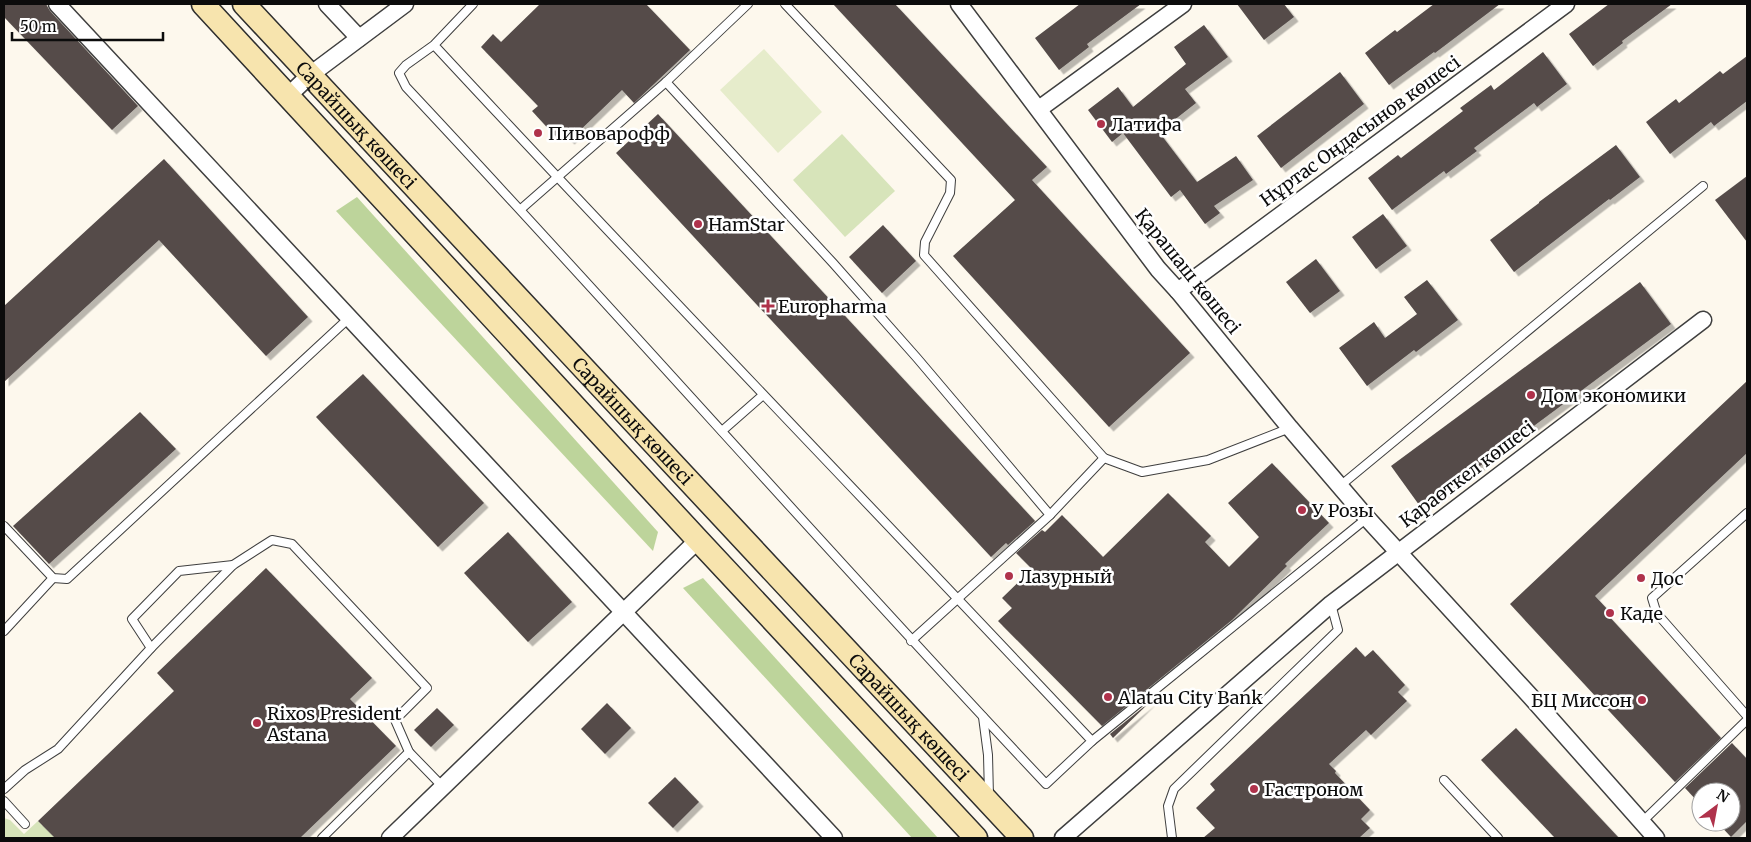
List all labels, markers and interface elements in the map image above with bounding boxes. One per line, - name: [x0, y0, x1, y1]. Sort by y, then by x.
- scale bar: [12, 10, 164, 42]
- text: 50 m: [20, 17, 57, 36]
- street label: Нұртас Оңдасынов көшесі: [1255, 51, 1465, 211]
- street label: Сарайшық көшесі: [291, 56, 422, 193]
- place label: Латифа: [1111, 113, 1182, 136]
- marker: Латифа: [1095, 118, 1107, 130]
- place label: Пивоварофф: [548, 122, 670, 145]
- marker: Пивоварофф: [532, 127, 544, 139]
- street label: Қарашаш көшесі: [1130, 204, 1246, 339]
- place label: HamStar: [708, 213, 785, 236]
- marker: HamStar: [692, 218, 704, 230]
- place label: Europharma: [778, 295, 887, 318]
- marker: Europharma: [762, 300, 774, 312]
- street label: Сарайшық көшесі: [568, 352, 698, 490]
- place label: Дом экономики: [1541, 384, 1686, 407]
- marker: Дом экономики: [1525, 389, 1537, 401]
- street label: Қараөткел көшесі: [1395, 416, 1539, 532]
- place label: У Розы: [1311, 499, 1374, 522]
- marker: У Розы: [1296, 504, 1308, 516]
- place label: Лазурный: [1019, 565, 1112, 588]
- place label: Дос: [1651, 567, 1684, 590]
- marker: Лазурный: [1003, 570, 1015, 582]
- marker: Дос: [1635, 572, 1647, 584]
- place label: Каде: [1620, 602, 1663, 625]
- marker: Каде: [1604, 607, 1616, 619]
- street label: Сарайшық көшесі: [844, 648, 974, 786]
- place label: Alatau City Bank: [1117, 686, 1263, 709]
- place label: БЦ Миссон: [1531, 689, 1632, 712]
- marker: Alatau City Bank: [1102, 691, 1114, 703]
- marker: БЦ Миссон: [1636, 694, 1648, 706]
- place label: Rixos President Astana: [266, 702, 402, 746]
- marker: Rixos President Astana: [251, 717, 263, 729]
- place label: Гастроном: [1264, 778, 1364, 801]
- north arrow: [1691, 782, 1741, 832]
- marker: Гастроном: [1248, 783, 1260, 795]
- text: N: [1713, 785, 1732, 807]

